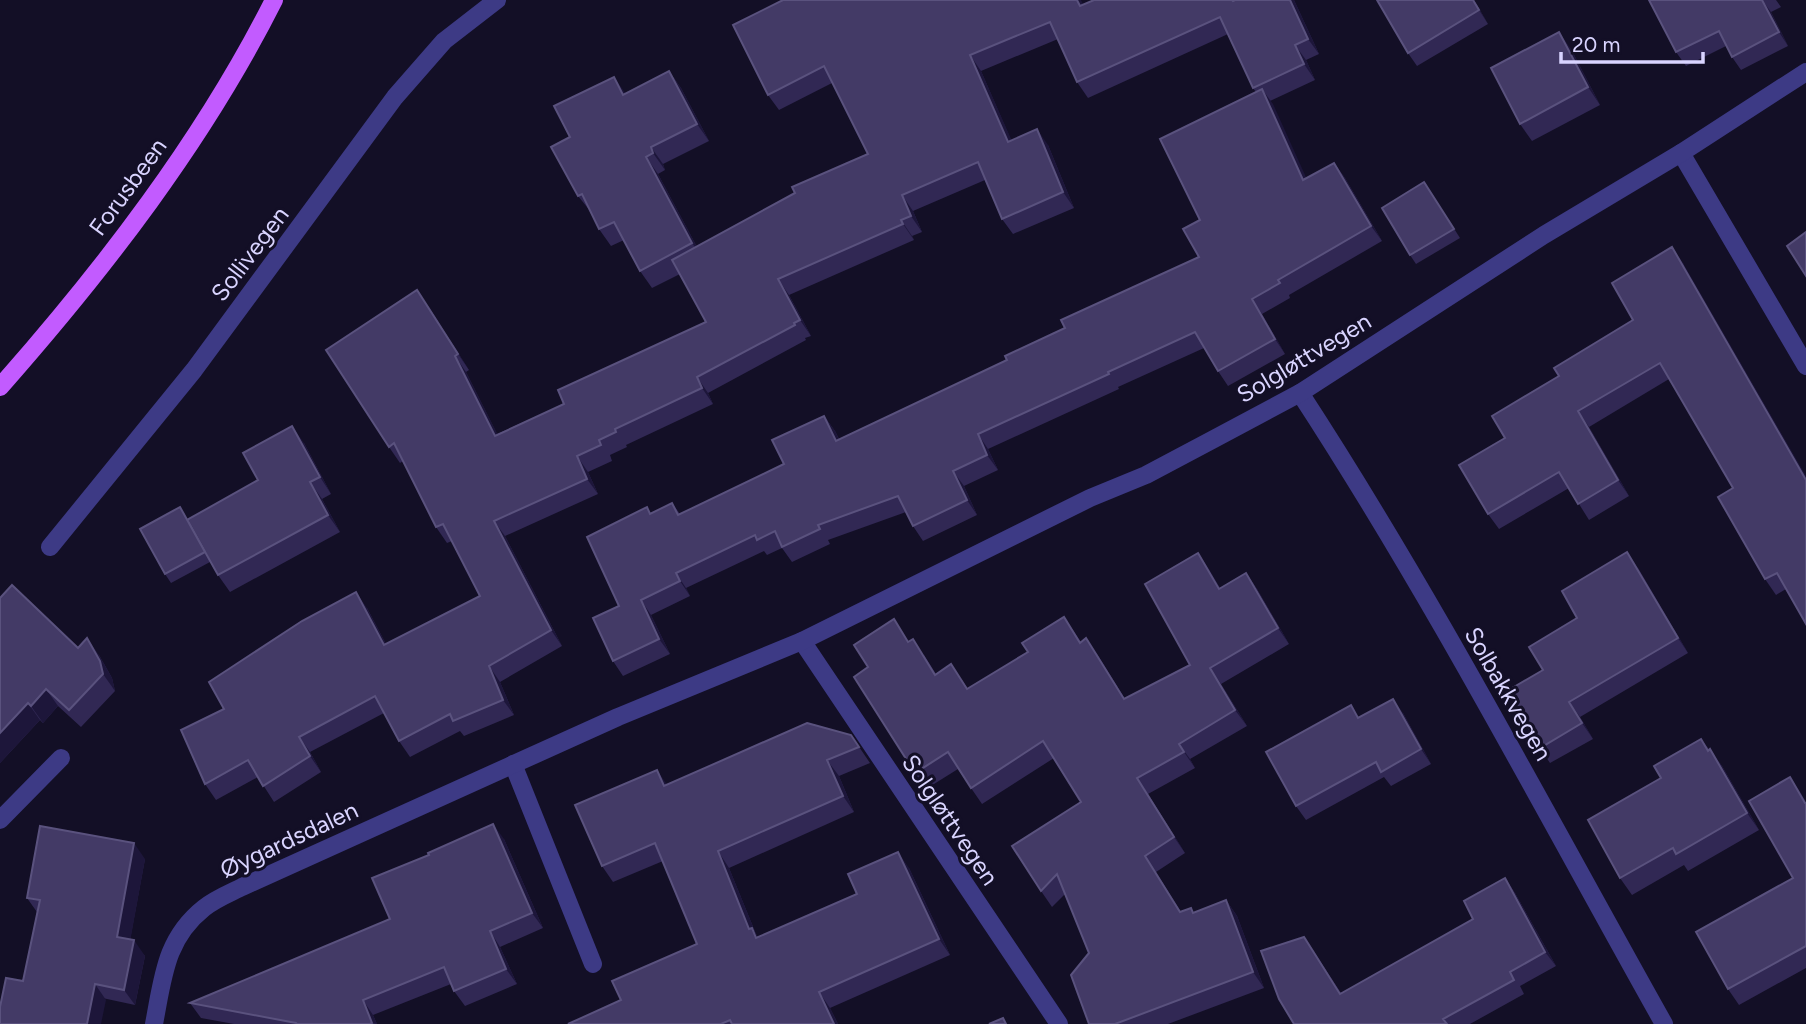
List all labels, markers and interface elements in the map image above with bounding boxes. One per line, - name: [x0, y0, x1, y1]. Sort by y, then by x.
- scale bar: [1561, 21, 1703, 65]
- text: 20 m: [1572, 32, 1620, 57]
- street label: Forusbeen: [83, 132, 173, 241]
- street label: Sollivegen: [205, 201, 294, 307]
- street label: Solgløttvegen: [1231, 306, 1376, 409]
- street label: Solbakkvegen: [1459, 622, 1558, 766]
- street label: Solgløttvegen: [896, 749, 1005, 891]
- street label: Øygardsdalen: [215, 795, 362, 884]

